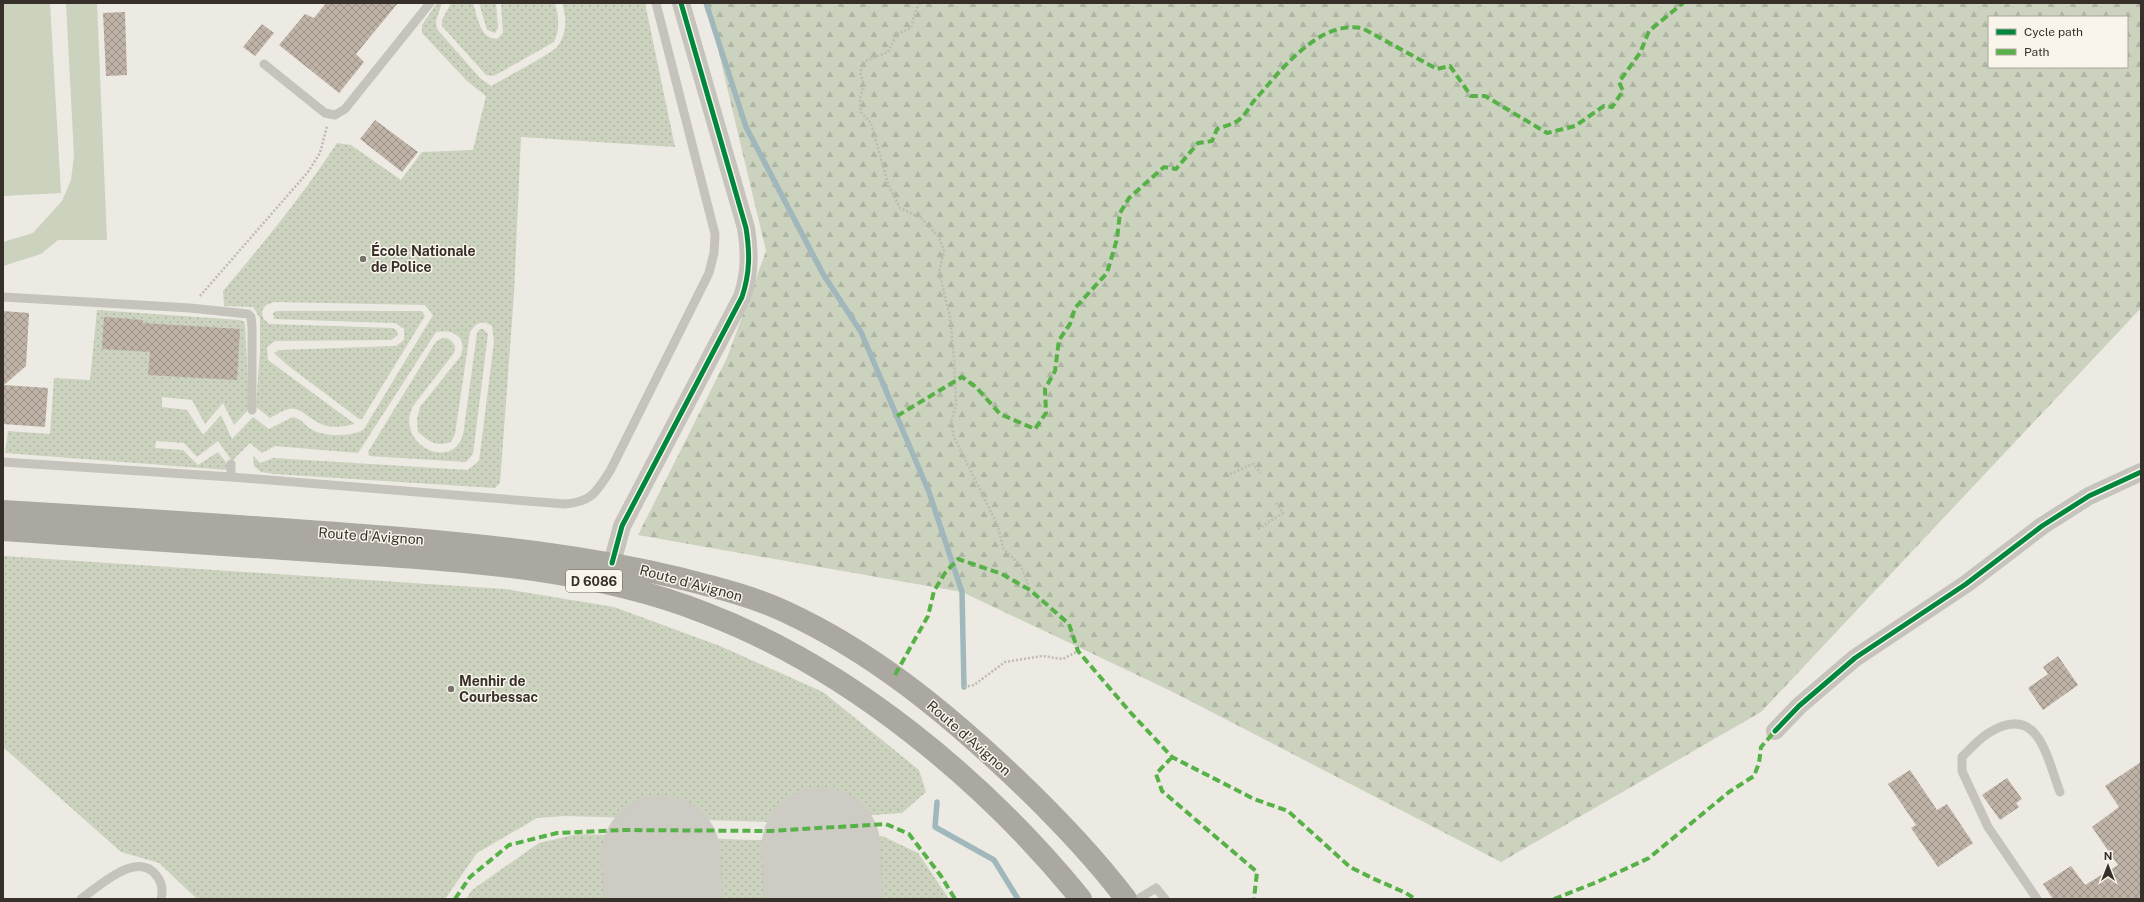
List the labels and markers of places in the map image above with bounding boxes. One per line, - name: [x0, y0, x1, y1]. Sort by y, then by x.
- place label: École Nationale de Police: [371, 242, 476, 275]
- marker: École Nationale de Police: [358, 254, 368, 264]
- place label: Menhir de Courbessac: [459, 673, 538, 705]
- marker: Menhir de Courbessac: [446, 684, 456, 694]

